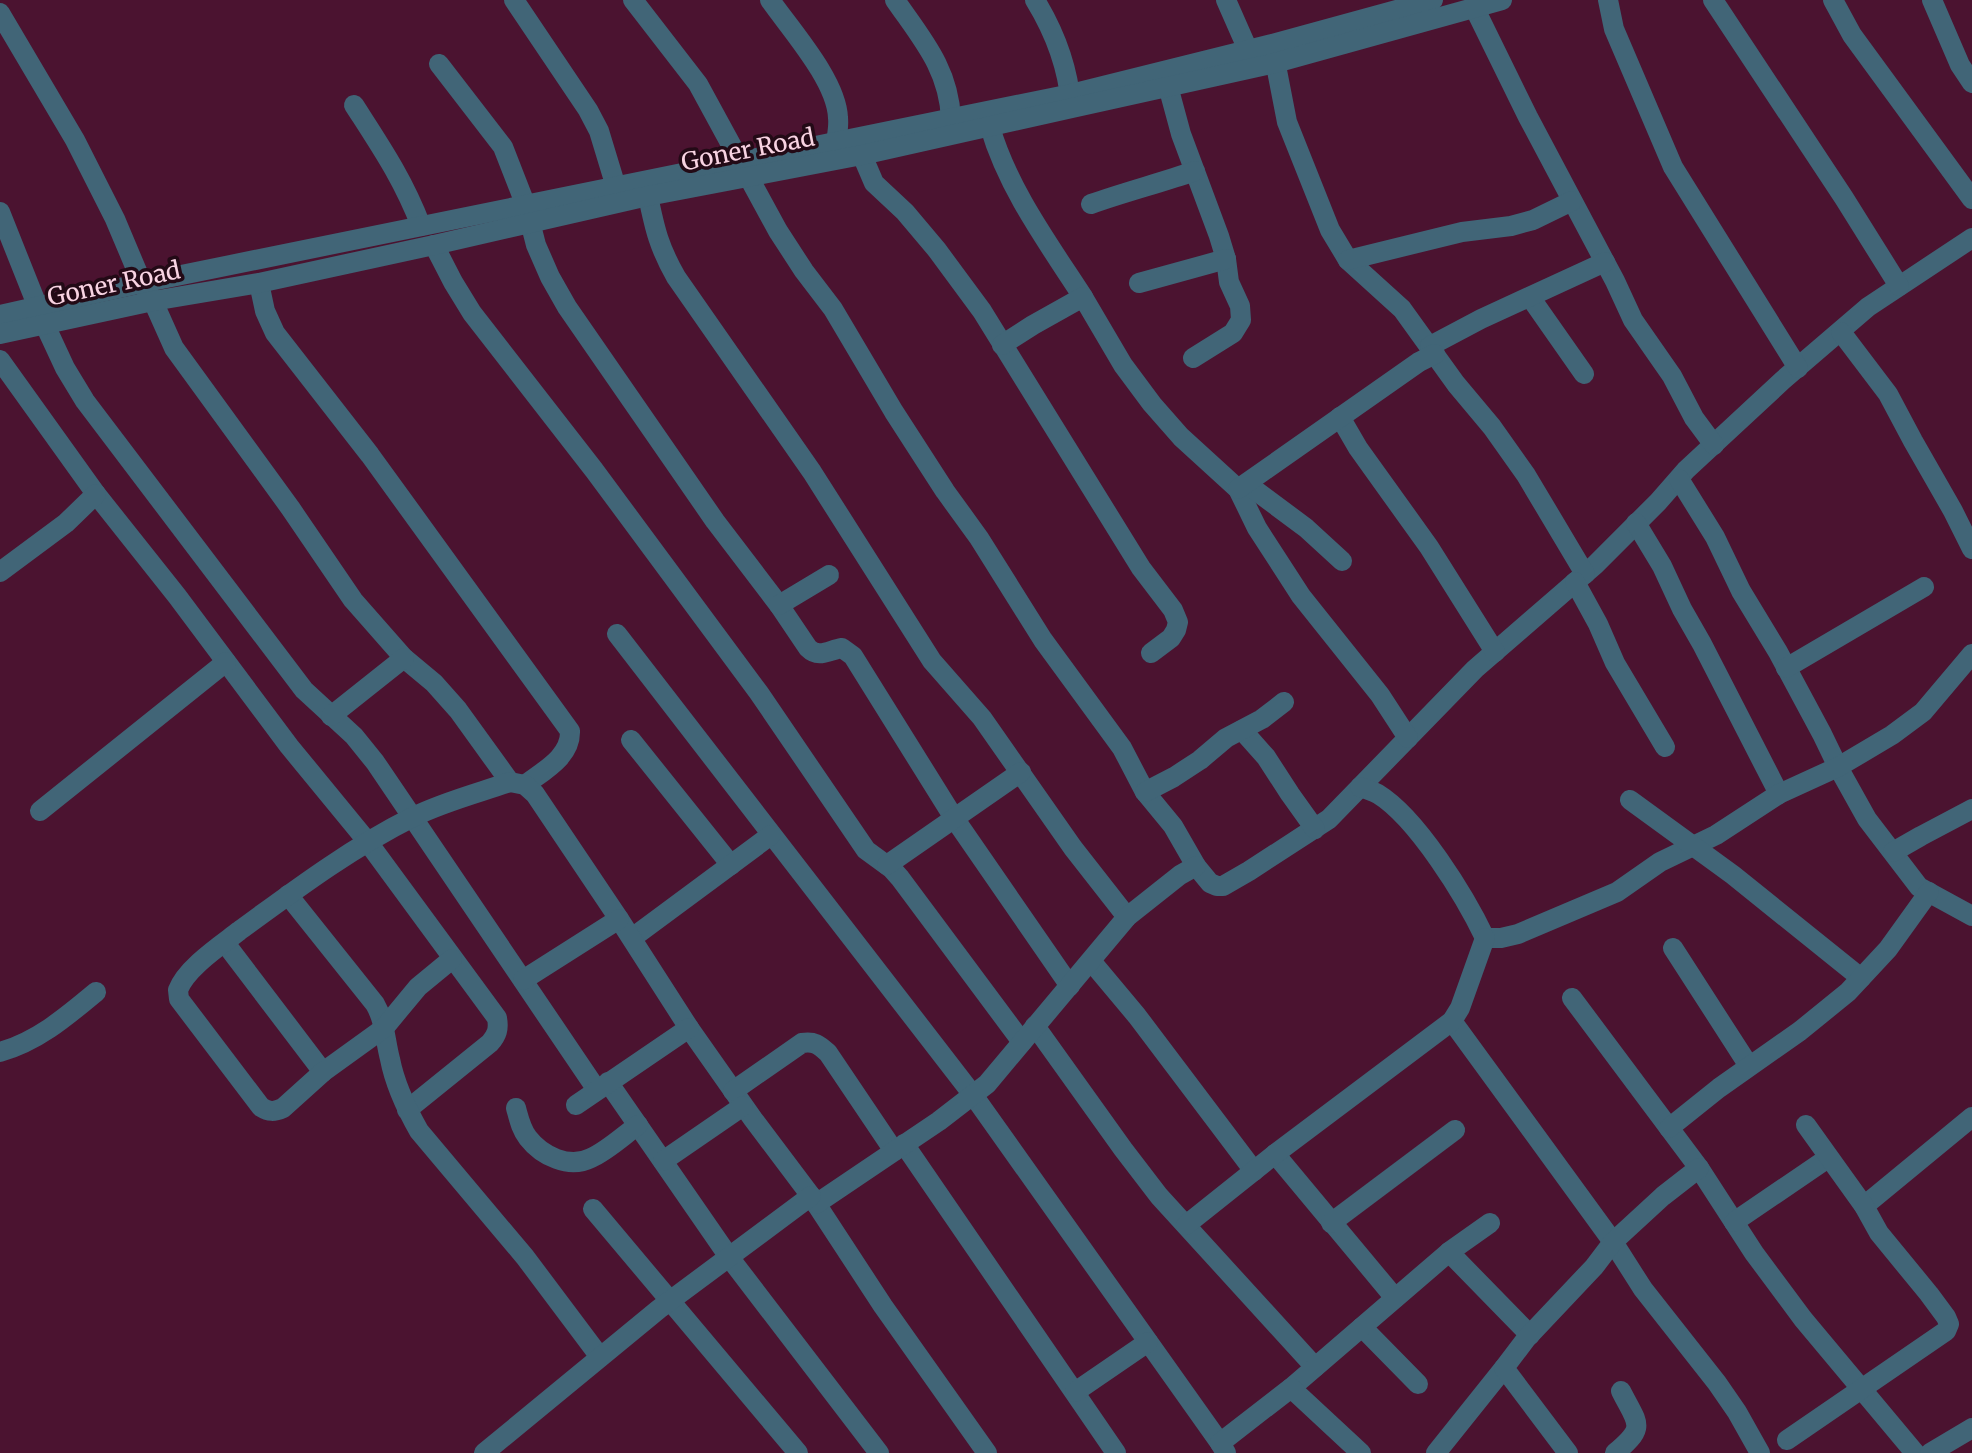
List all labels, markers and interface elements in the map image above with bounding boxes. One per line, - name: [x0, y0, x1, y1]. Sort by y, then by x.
- street label: Goner Road: [679, 121, 817, 178]
- street label: Goner Road: [45, 254, 183, 313]

